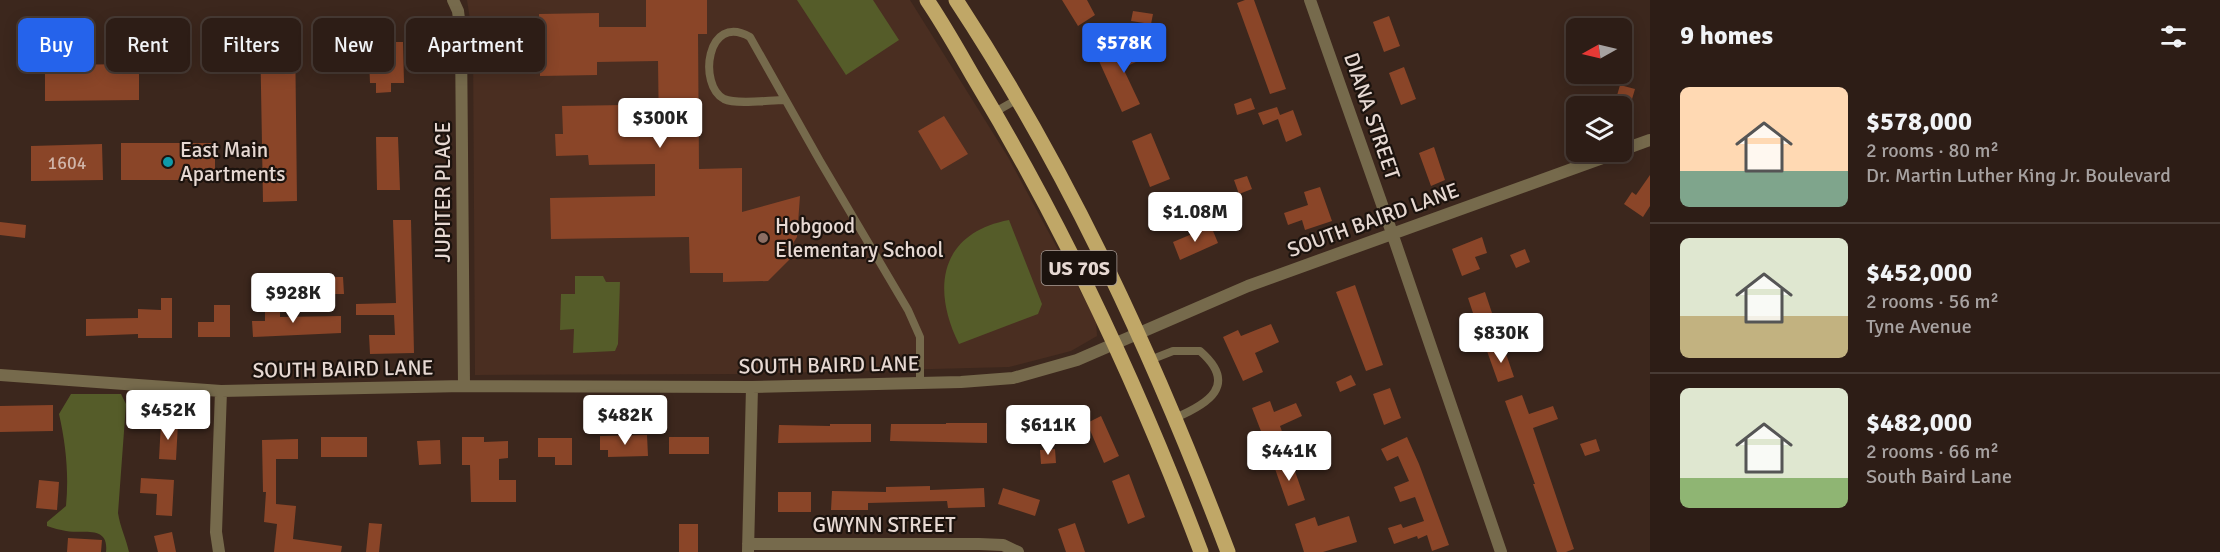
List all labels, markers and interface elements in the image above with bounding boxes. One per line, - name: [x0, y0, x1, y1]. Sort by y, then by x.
- chip: Buy: [18, 18, 94, 72]
- chip: Rent: [106, 18, 190, 72]
- chip: Filters: [202, 18, 301, 72]
- chip: New: [313, 18, 394, 72]
- chip: Apartment: [406, 18, 545, 72]
- north arrow: [1566, 18, 1632, 84]
- map controls: [1566, 18, 1632, 162]
- text: 9 homes: [1680, 20, 1773, 52]
- icon: filters: [2157, 20, 2190, 53]
- pin: $578K: [1082, 23, 1166, 74]
- text: $578K: [1096, 30, 1152, 55]
- street label: DIANA STREET: [1338, 49, 1406, 184]
- button: layers: [1566, 96, 1632, 162]
- pin: $300K: [618, 98, 702, 149]
- text: $300K: [632, 105, 688, 130]
- text: $578,000: [1866, 106, 1972, 138]
- icon: home: [1728, 111, 1800, 183]
- street label: JUPITER PLACE: [430, 122, 456, 262]
- place label: East Main Apartments: [180, 137, 285, 187]
- text: 2 rooms · 80 m²: [1866, 138, 1999, 163]
- house number: 1604: [48, 152, 87, 174]
- marker: East Main Apartments: [161, 155, 175, 169]
- text: Dr. Martin Luther King Jr. Boulevard: [1866, 163, 2171, 188]
- street label: SOUTH BAIRD LANE: [1284, 177, 1462, 263]
- pin: $1.08M: [1146, 192, 1244, 243]
- text: $1.08M: [1162, 199, 1228, 224]
- place label: Hobgood Elementary School: [775, 213, 944, 263]
- marker: Hobgood Elementary School: [756, 231, 770, 245]
- road number: US 70S: [1042, 251, 1116, 285]
- text: $452,000: [1866, 257, 1972, 289]
- icon: home: [1728, 262, 1800, 334]
- pin: $928K: [251, 273, 335, 324]
- text: $928K: [265, 280, 321, 305]
- text: 2 rooms · 56 m²: [1866, 289, 1999, 314]
- pin: $830K: [1459, 313, 1543, 364]
- text: Tyne Avenue: [1866, 314, 1972, 339]
- text: $830K: [1473, 320, 1529, 345]
- street label: SOUTH BAIRD LANE: [738, 350, 920, 380]
- street label: SOUTH BAIRD LANE: [252, 354, 434, 384]
- pin: $452K: [126, 390, 210, 441]
- pin: $482K: [583, 395, 667, 446]
- text: $452K: [140, 397, 196, 422]
- text: $482K: [597, 402, 653, 427]
- pin: $611K: [1006, 405, 1090, 456]
- text: $482,000: [1866, 407, 1972, 439]
- text: $611K: [1020, 412, 1076, 437]
- icon: home: [1728, 412, 1800, 484]
- pin: $441K: [1247, 431, 1331, 482]
- text: $441K: [1261, 438, 1317, 463]
- text: 2 rooms · 66 m²: [1866, 439, 1999, 464]
- text: South Baird Lane: [1866, 464, 2012, 489]
- street label: GWYNN STREET: [812, 512, 956, 538]

